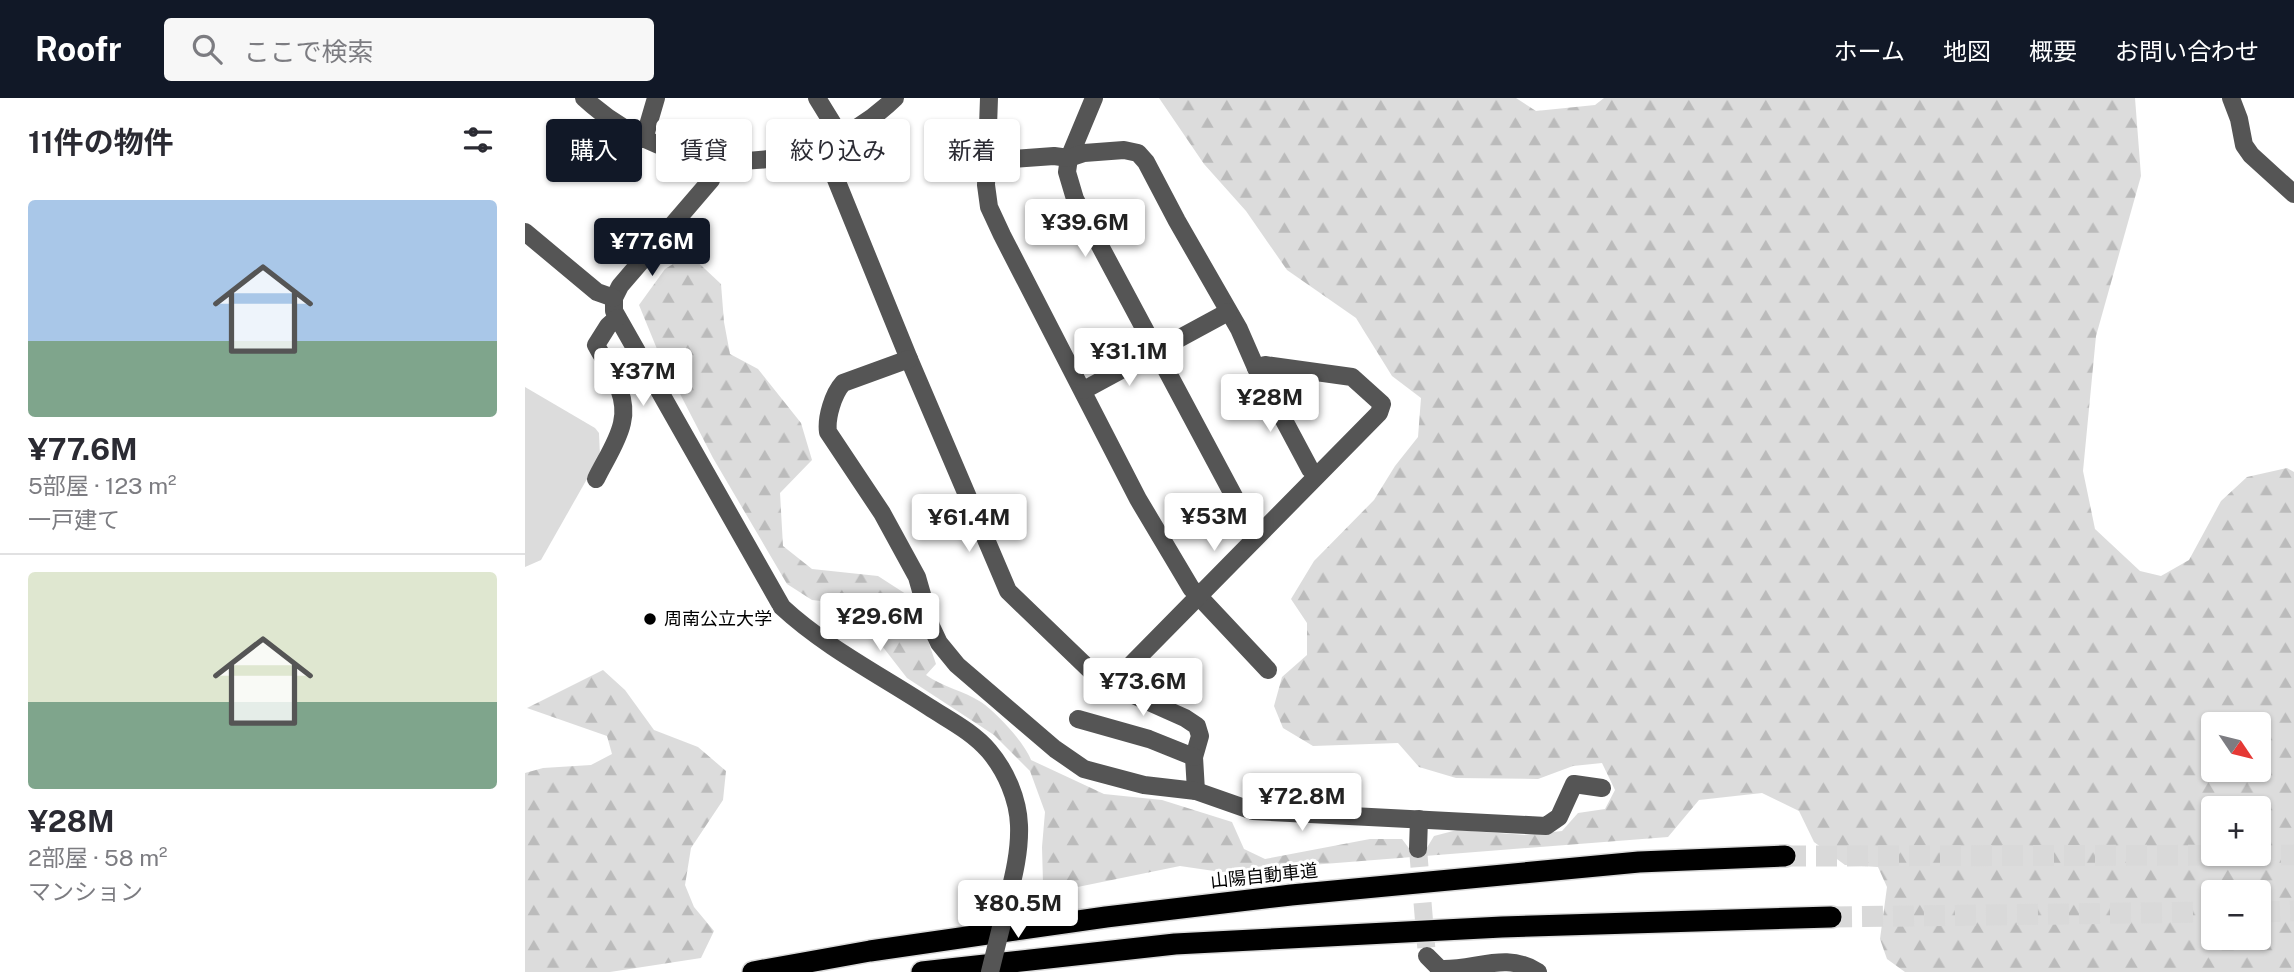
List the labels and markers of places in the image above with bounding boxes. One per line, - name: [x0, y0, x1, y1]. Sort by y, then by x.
- pin: ¥39.6M: [1028, 200, 1142, 259]
- pin: ¥77.6M: [595, 218, 709, 278]
- pin: ¥31.1M: [1072, 328, 1186, 388]
- pin: ¥37M: [602, 348, 684, 408]
- pin: ¥28M: [1229, 374, 1311, 434]
- pin: ¥61.4M: [912, 494, 1026, 554]
- pin: ¥53M: [1173, 494, 1255, 553]
- pin: ¥29.6M: [823, 594, 937, 653]
- place label: 周南公立大学: [664, 608, 772, 629]
- marker: 周南公立大学: [642, 611, 658, 627]
- pin: ¥73.6M: [1086, 658, 1200, 718]
- pin: ¥72.8M: [1245, 774, 1359, 833]
- pin: ¥80.5M: [961, 880, 1075, 940]

